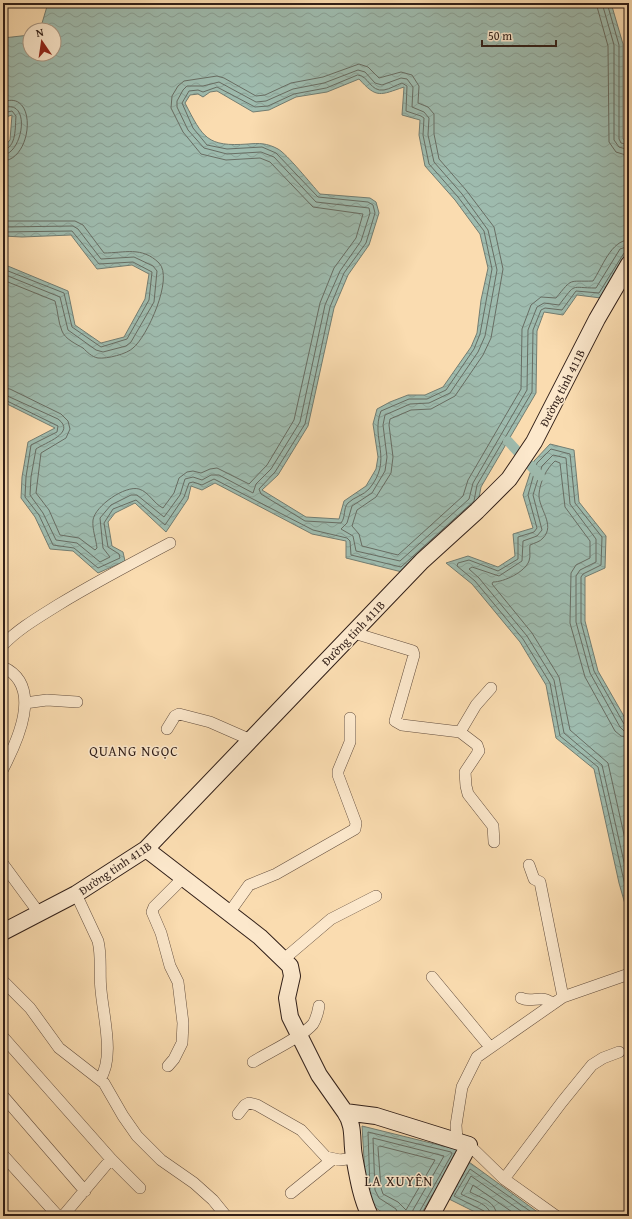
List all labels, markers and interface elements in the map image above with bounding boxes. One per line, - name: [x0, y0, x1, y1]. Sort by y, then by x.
- north arrow: [22, 22, 62, 62]
- scale bar: [482, 22, 556, 48]
- text: N: [34, 23, 46, 41]
- text: 50 m: [488, 27, 512, 44]
- street label: Đường tỉnh 411B: [535, 346, 589, 430]
- street label: Đường tỉnh 411B: [317, 596, 389, 669]
- district label: QUANG NGỌC: [89, 741, 179, 761]
- street label: Đường tỉnh 411B: [75, 837, 155, 899]
- district label: LA XUYÊN: [365, 1171, 433, 1191]

